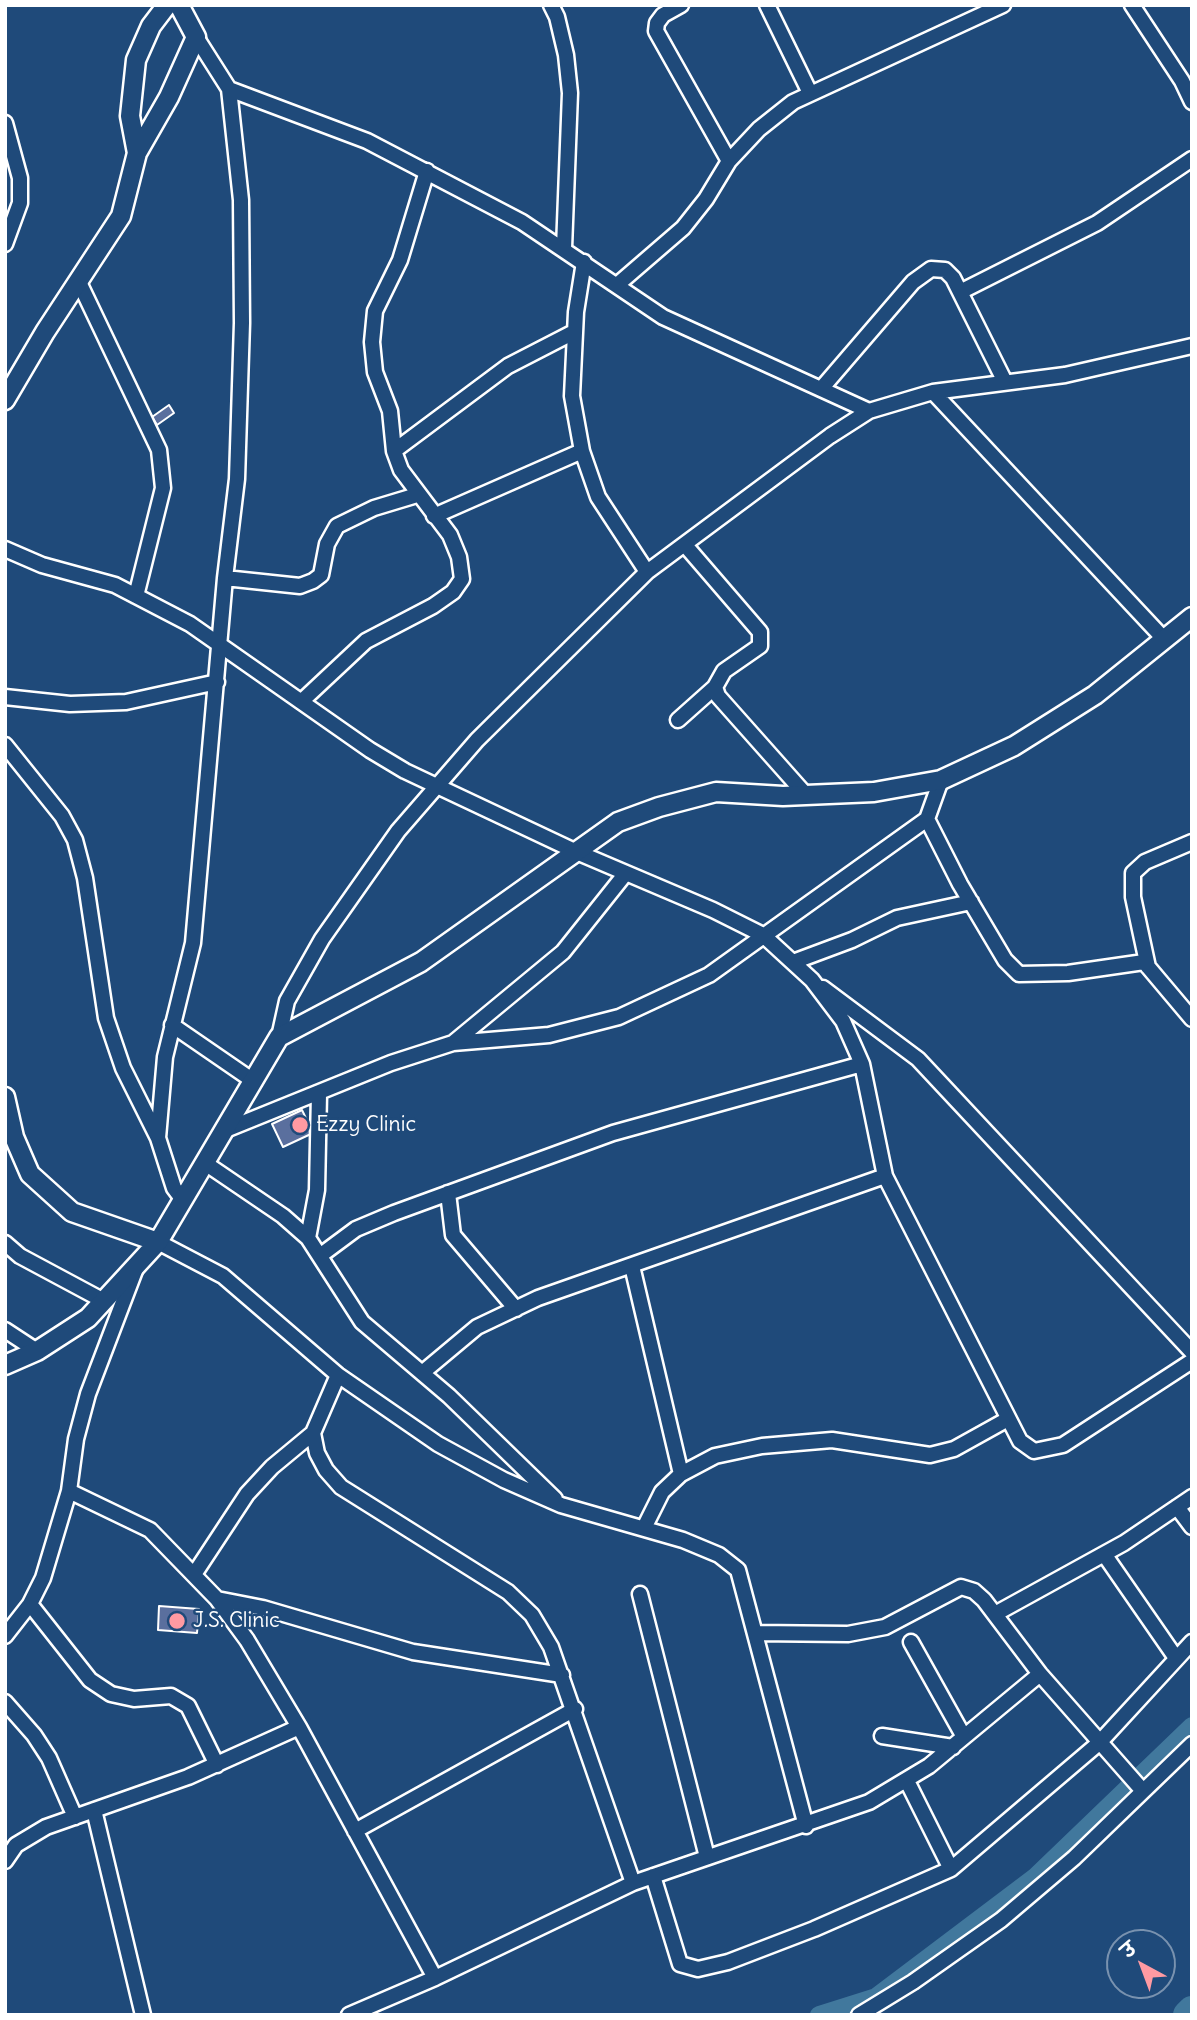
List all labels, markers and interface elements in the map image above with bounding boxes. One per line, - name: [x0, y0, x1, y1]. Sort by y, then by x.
- place label: Ezzy Clinic: [316, 1112, 416, 1138]
- marker: Ezzy Clinic: [290, 1115, 310, 1135]
- place label: J.S. Clinic: [193, 1608, 280, 1634]
- marker: J.S. Clinic: [167, 1611, 187, 1631]
- north arrow: [1106, 1929, 1176, 1999]
- text: उ: [1116, 1936, 1141, 1963]

